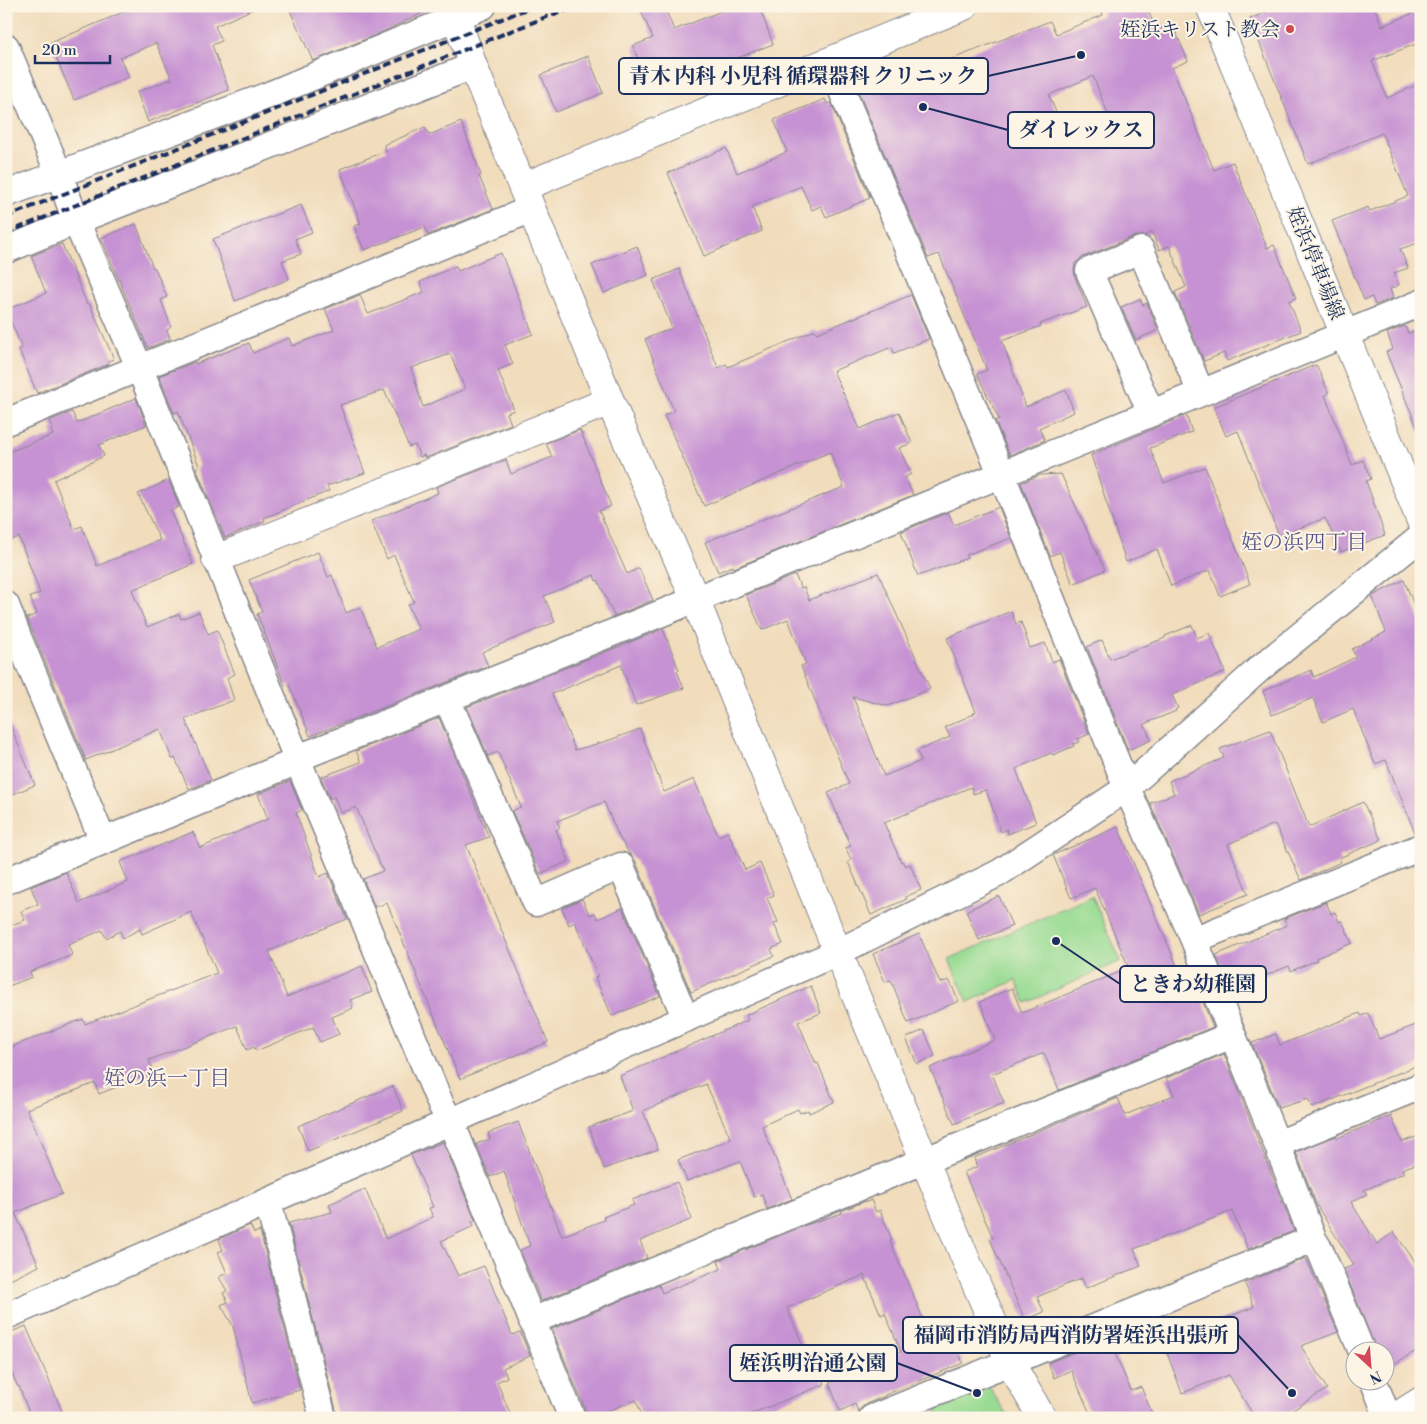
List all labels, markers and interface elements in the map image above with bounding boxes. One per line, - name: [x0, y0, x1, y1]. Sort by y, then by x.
- place label: 姪浜キリスト教会: [1120, 18, 1280, 43]
- marker: 姪浜キリスト教会: [1284, 23, 1296, 35]
- scale bar: [35, 32, 110, 64]
- text: 20 m: [42, 41, 77, 60]
- callout: 青木 内科 小児科 循環器科 クリニック: [619, 58, 988, 94]
- text: 青木 内科 小児科 循環器科 クリニック: [629, 64, 977, 90]
- callout: ダイレックス: [1008, 112, 1154, 148]
- text: ダイレックス: [1018, 118, 1144, 144]
- street label: 姪浜停車場線: [1281, 203, 1349, 324]
- district label: 姪の浜四丁目: [1241, 530, 1367, 556]
- callout: ときわ幼稚園: [1120, 966, 1266, 1002]
- text: ときわ幼稚園: [1130, 972, 1256, 998]
- district label: 姪の浜一丁目: [104, 1066, 230, 1092]
- callout: 福岡市消防局西消防署姪浜出張所: [903, 1317, 1238, 1353]
- text: 福岡市消防局西消防署姪浜出張所: [914, 1323, 1229, 1349]
- north arrow: [1344, 1342, 1394, 1392]
- callout: 姪浜明治通公園: [730, 1345, 897, 1381]
- text: 姪浜明治通公園: [740, 1351, 887, 1377]
- text: N: [1366, 1366, 1384, 1387]

